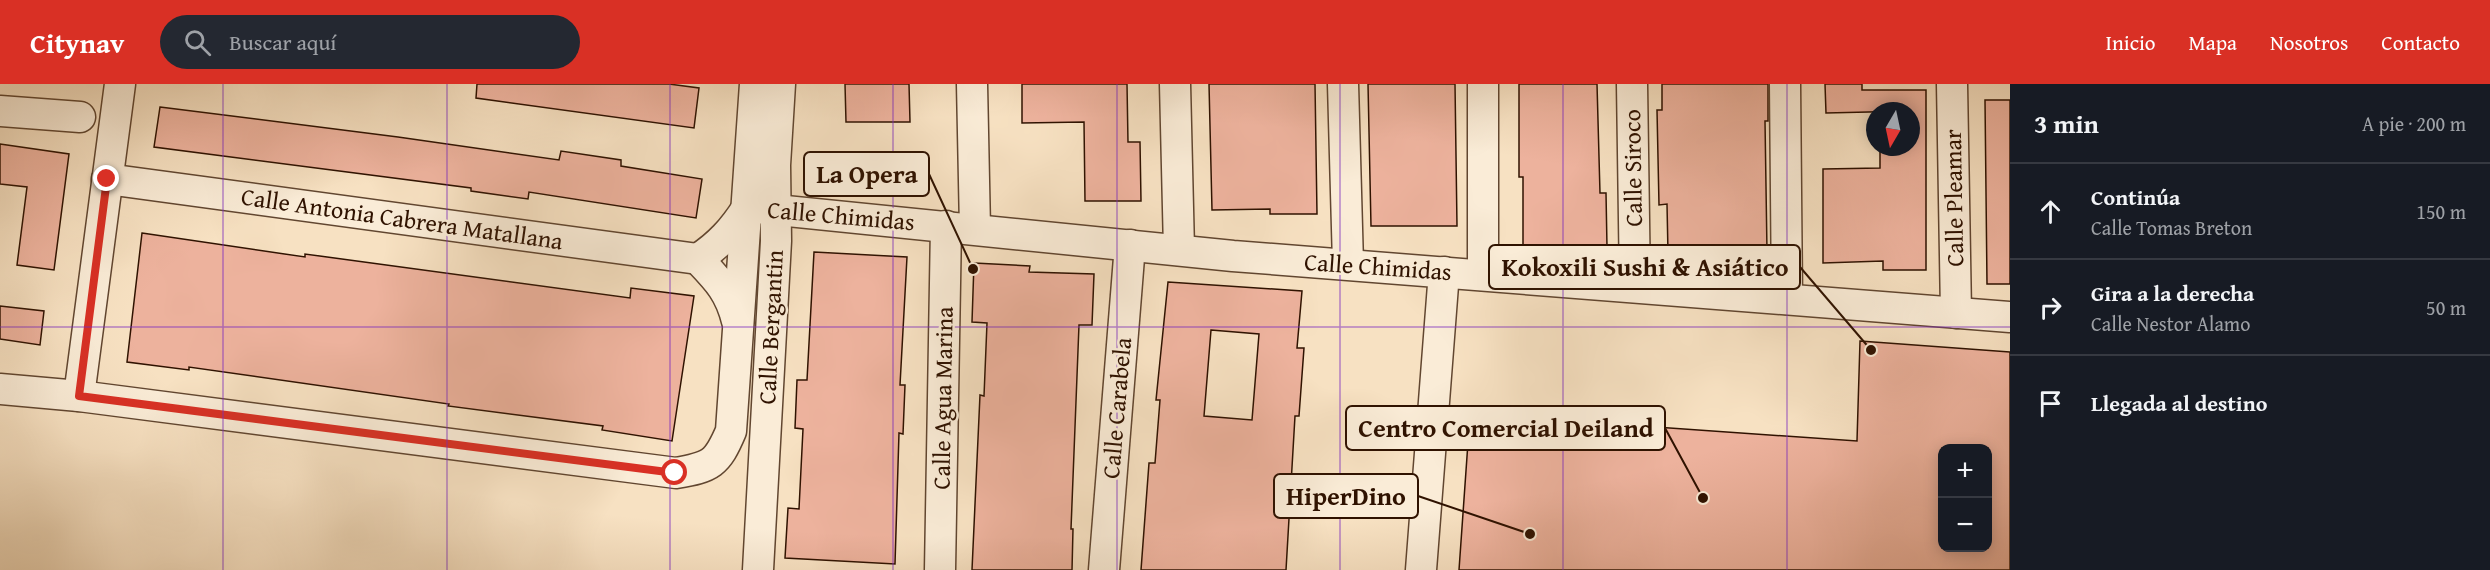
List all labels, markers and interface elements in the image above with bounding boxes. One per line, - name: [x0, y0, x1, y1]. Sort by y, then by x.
- search box: [160, 15, 580, 69]
- text: Citynav: [30, 22, 124, 63]
- icon: search: [181, 26, 214, 59]
- text: Buscar aquí: [229, 26, 337, 58]
- text: Inicio: [2106, 27, 2156, 58]
- text: Mapa: [2189, 27, 2237, 58]
- text: Nosotros: [2270, 27, 2348, 58]
- text: Contacto: [2381, 27, 2460, 58]
- north arrow: [1866, 102, 1920, 156]
- text: 3 min: [2034, 104, 2099, 143]
- street label: Calle Siroco: [1614, 109, 1651, 227]
- text: A pie · 200 m: [2362, 109, 2466, 138]
- street label: Calle Pleamar: [1935, 129, 1972, 267]
- callout: La Opera: [804, 152, 929, 196]
- text: La Opera: [816, 154, 918, 193]
- route end: [93, 165, 119, 191]
- street label: Calle Antonia Cabrera Matallana: [239, 179, 566, 258]
- text: Continúa: [2091, 181, 2180, 213]
- street label: Calle Chimidas: [766, 192, 916, 239]
- icon: ahead: [2034, 195, 2067, 228]
- text: 150 m: [2416, 197, 2466, 226]
- text: Calle Tomas Breton: [2091, 213, 2252, 242]
- street label: Calle Chimidas: [1303, 244, 1453, 289]
- callout: Kokoxili Sushi & Asiático: [1489, 245, 1800, 289]
- text: Kokoxili Sushi & Asiático: [1501, 247, 1789, 286]
- street label: Calle Bergantin: [749, 248, 792, 405]
- text: Gira a la derecha: [2091, 277, 2254, 309]
- icon: right: [2034, 291, 2067, 324]
- text: 50 m: [2426, 293, 2466, 322]
- street label: Calle Agua Marina: [923, 306, 962, 490]
- text: Calle Nestor Alamo: [2091, 309, 2250, 338]
- street label: Calle Carabela: [1093, 335, 1140, 480]
- icon: arrive: [2034, 387, 2067, 420]
- text: Llegada al destino: [2091, 387, 2267, 419]
- callout: Centro Comercial Deiland: [1346, 406, 1665, 450]
- text: Centro Comercial Deiland: [1358, 408, 1654, 447]
- map controls: [1938, 444, 1992, 552]
- button: +: [1938, 444, 1992, 498]
- route start: [661, 459, 687, 485]
- callout: HiperDino: [1274, 474, 1418, 518]
- text: HiperDino: [1286, 476, 1406, 515]
- button: −: [1938, 498, 1992, 552]

